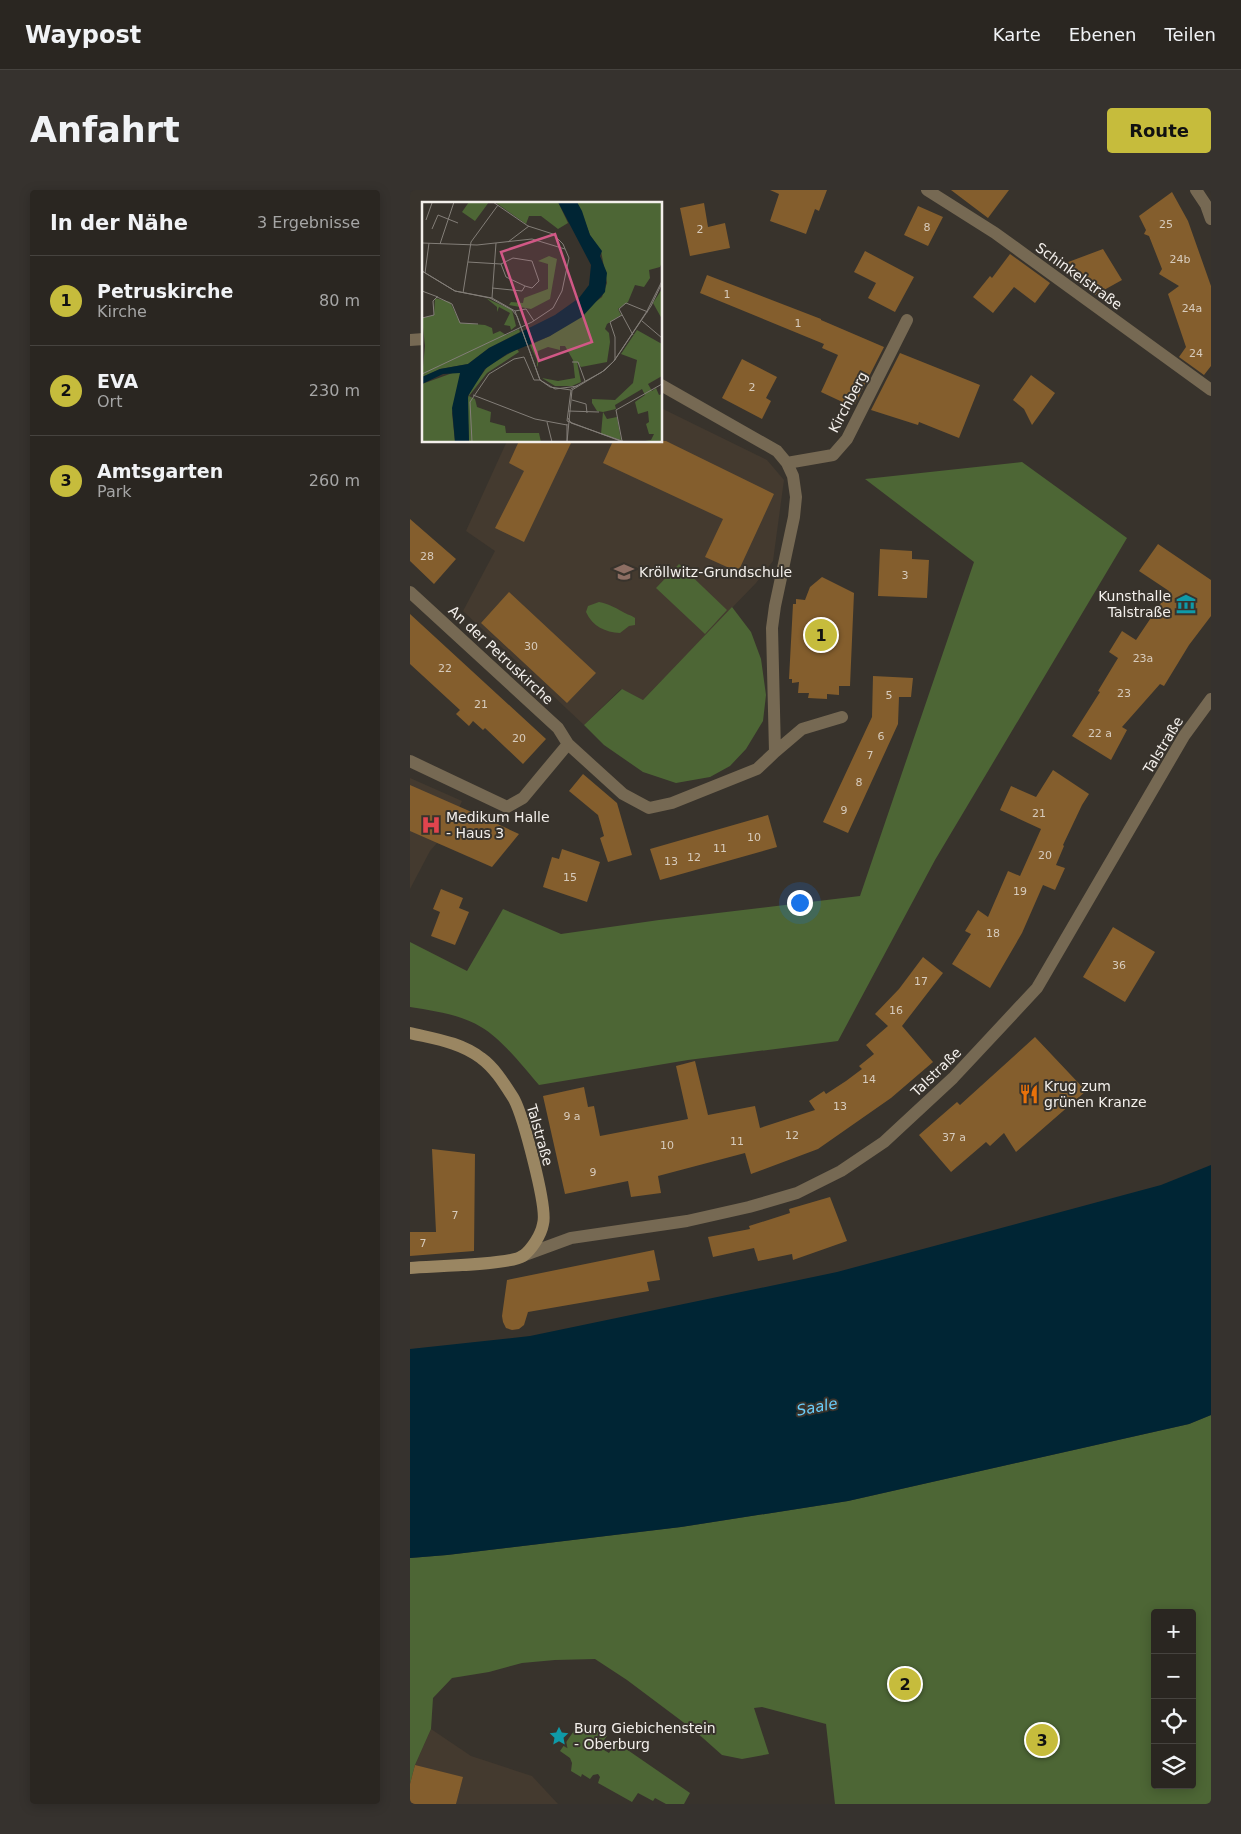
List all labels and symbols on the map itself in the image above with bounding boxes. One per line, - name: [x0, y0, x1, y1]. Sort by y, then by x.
- inset map: [422, 202, 662, 442]
- house number: 25: [1159, 218, 1173, 231]
- house number: 8: [924, 221, 931, 234]
- house number: 2: [697, 223, 704, 236]
- street label: Schinkelstraße: [1033, 239, 1125, 313]
- house number: 24b: [1170, 253, 1191, 266]
- house number: 1: [724, 288, 731, 301]
- house number: 24a: [1182, 302, 1202, 315]
- house number: 1: [795, 317, 802, 330]
- house number: 24: [1189, 347, 1203, 360]
- street label: Kirchberg: [825, 369, 871, 435]
- house number: 2: [749, 381, 756, 394]
- house number: 28: [420, 550, 434, 563]
- school or university icon: Kröllwitz-Grundschule: [613, 561, 635, 583]
- place label: Kröllwitz-Grundschule: [639, 564, 792, 580]
- house number: 3: [902, 569, 909, 582]
- place label: Kunsthalle Talstraße: [1098, 588, 1171, 620]
- museum icon: Kunsthalle Talstraße: [1175, 593, 1197, 615]
- street label: An der Petruskirche: [445, 602, 557, 708]
- pin: 1: [805, 616, 837, 654]
- house number: 30: [524, 640, 538, 653]
- house number: 23a: [1133, 652, 1153, 665]
- house number: 22: [438, 662, 452, 675]
- house number: 23: [1117, 687, 1131, 700]
- house number: 5: [886, 689, 893, 702]
- house number: 21: [474, 698, 488, 711]
- street label: Talstraße: [1139, 714, 1186, 777]
- house number: 22 a: [1088, 727, 1112, 740]
- house number: 6: [878, 730, 885, 743]
- house number: 20: [512, 732, 526, 745]
- house number: 7: [867, 749, 874, 762]
- house number: 8: [856, 776, 863, 789]
- house number: 9: [841, 804, 848, 817]
- house number: 21: [1032, 807, 1046, 820]
- place label: Medikum Halle - Haus 3: [446, 809, 550, 841]
- hospital icon: Medikum Halle - Haus 3: [420, 814, 442, 836]
- house number: 10: [747, 831, 761, 844]
- house number: 11: [713, 842, 727, 855]
- house number: 20: [1038, 849, 1052, 862]
- house number: 12: [687, 851, 701, 864]
- house number: 13: [664, 855, 678, 868]
- house number: 15: [563, 871, 577, 884]
- house number: 19: [1013, 885, 1027, 898]
- your location: [787, 890, 813, 916]
- house number: 18: [986, 927, 1000, 940]
- house number: 36: [1112, 959, 1126, 972]
- house number: 17: [914, 975, 928, 988]
- house number: 16: [889, 1004, 903, 1017]
- street label: Talstraße: [907, 1044, 964, 1100]
- house number: 14: [862, 1073, 876, 1086]
- place label: Krug zum grünen Kranze: [1044, 1078, 1147, 1110]
- restaurant icon: Krug zum grünen Kranze: [1018, 1083, 1040, 1105]
- house number: 13: [833, 1100, 847, 1113]
- street label: Talstraße: [523, 1101, 556, 1168]
- house number: 9 a: [563, 1110, 581, 1123]
- house number: 12: [785, 1129, 799, 1142]
- house number: 37 a: [942, 1131, 966, 1144]
- house number: 11: [730, 1135, 744, 1148]
- house number: 10: [660, 1139, 674, 1152]
- house number: 9: [590, 1166, 597, 1179]
- house number: 7: [452, 1209, 459, 1222]
- house number: 7: [420, 1237, 427, 1250]
- water label: Saale: [795, 1394, 839, 1420]
- pin: 2: [889, 1665, 921, 1703]
- place label: Burg Giebichenstein - Oberburg: [574, 1720, 716, 1752]
- pin: 3: [1026, 1721, 1058, 1759]
- place icon: Burg Giebichenstein - Oberburg: [548, 1725, 570, 1747]

